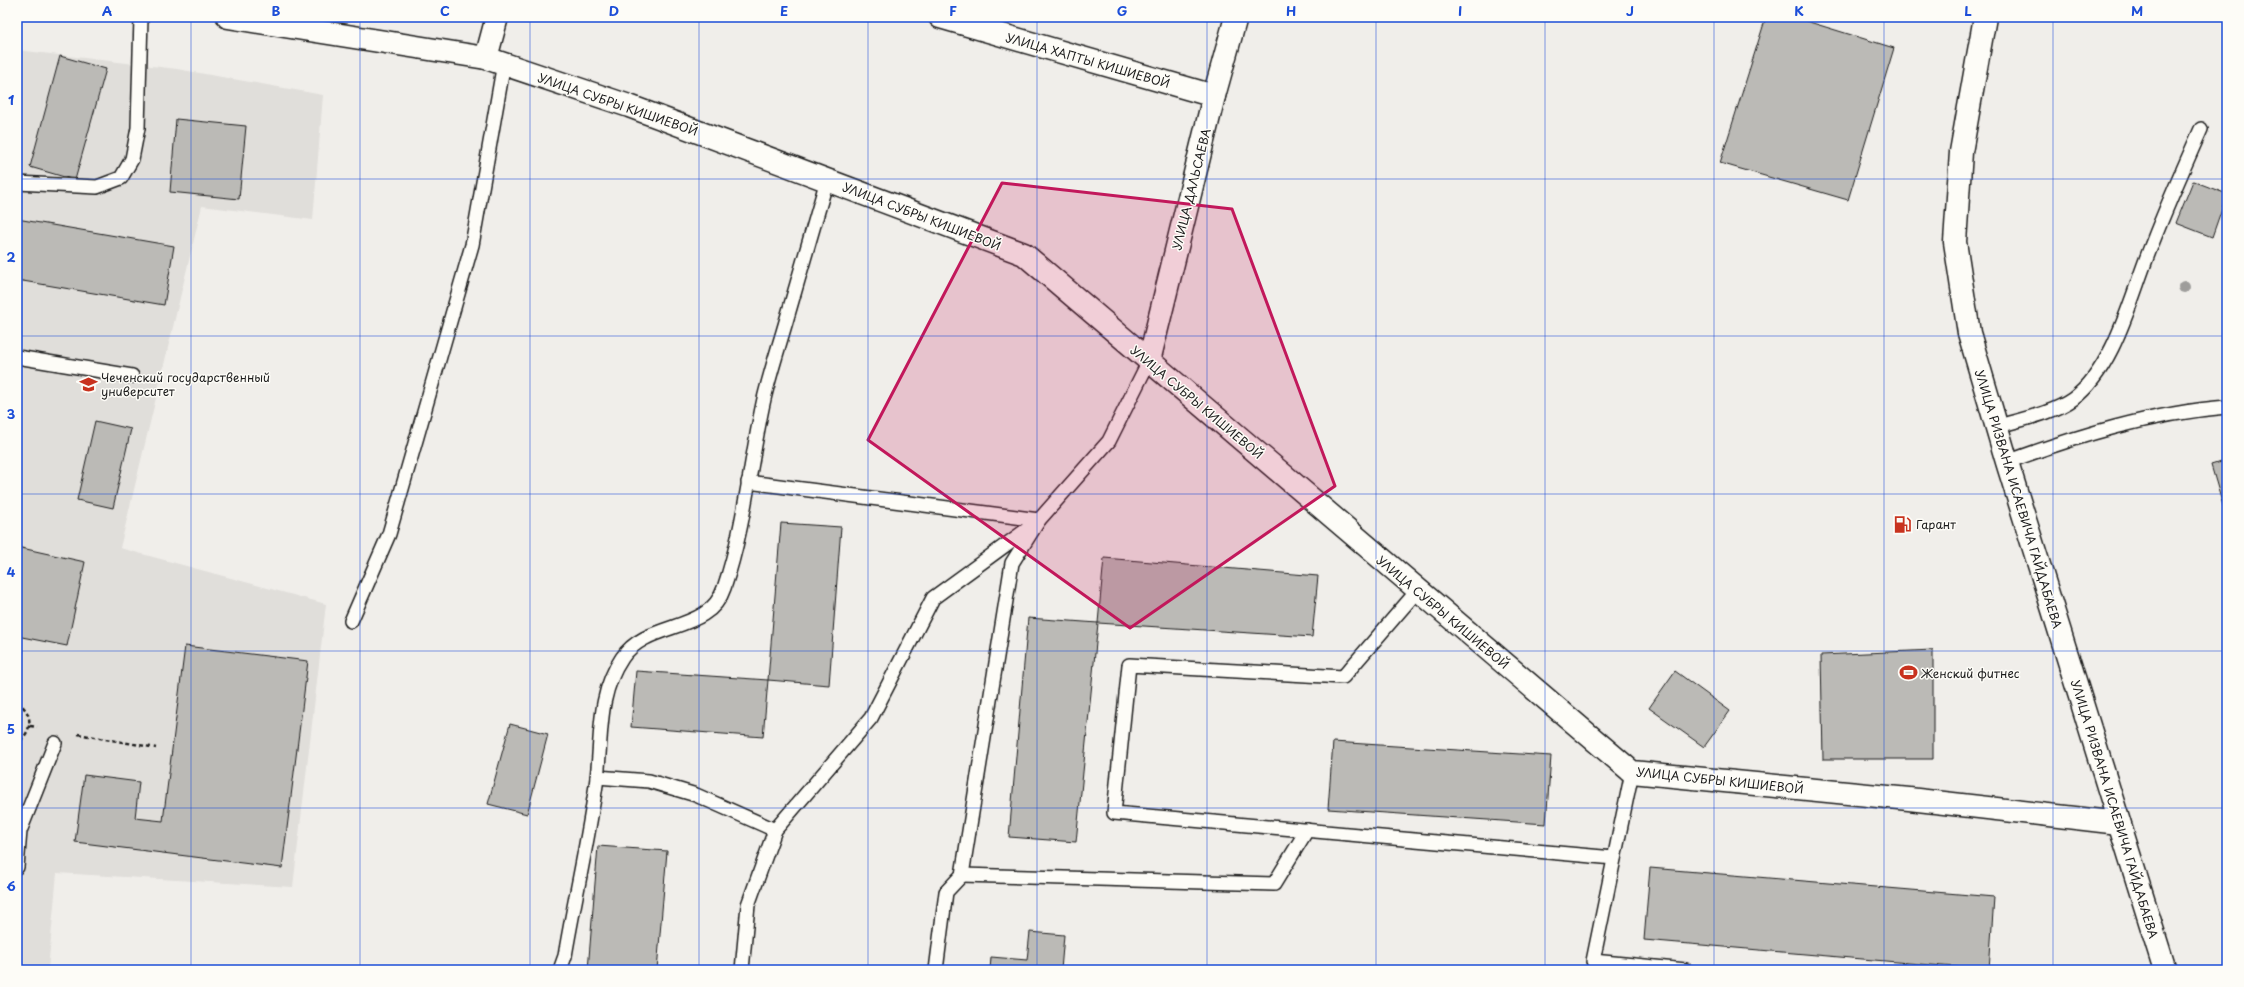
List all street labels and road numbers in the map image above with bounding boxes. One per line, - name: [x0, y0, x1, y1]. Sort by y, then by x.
- street label: УЛИЦА ХАПТЫ КИШИЕВОЙ: [1004, 28, 1172, 92]
- street label: УЛИЦА СУБРЫ КИШИЕВОЙ: [536, 68, 700, 140]
- street label: УЛИЦА ДАЛЬСАЕВА: [1167, 126, 1215, 252]
- street label: УЛИЦА СУБРЫ КИШИЕВОЙ: [840, 177, 1004, 255]
- street label: УЛИЦА СУБРЫ КИШИЕВОЙ: [1127, 341, 1267, 463]
- street label: УЛИЦА РИЗВАНА ИСАЕВИЧА ГАЙДАБАЕВА: [1971, 367, 2067, 631]
- street label: УЛИЦА СУБРЫ КИШИЕВОЙ: [1373, 551, 1513, 673]
- street label: УЛИЦА РИЗВАНА ИСАЕВИЧА ГАЙДАБАЕВА: [2067, 677, 2163, 941]
- street label: УЛИЦА СУБРЫ КИШИЕВОЙ: [1635, 762, 1805, 798]

